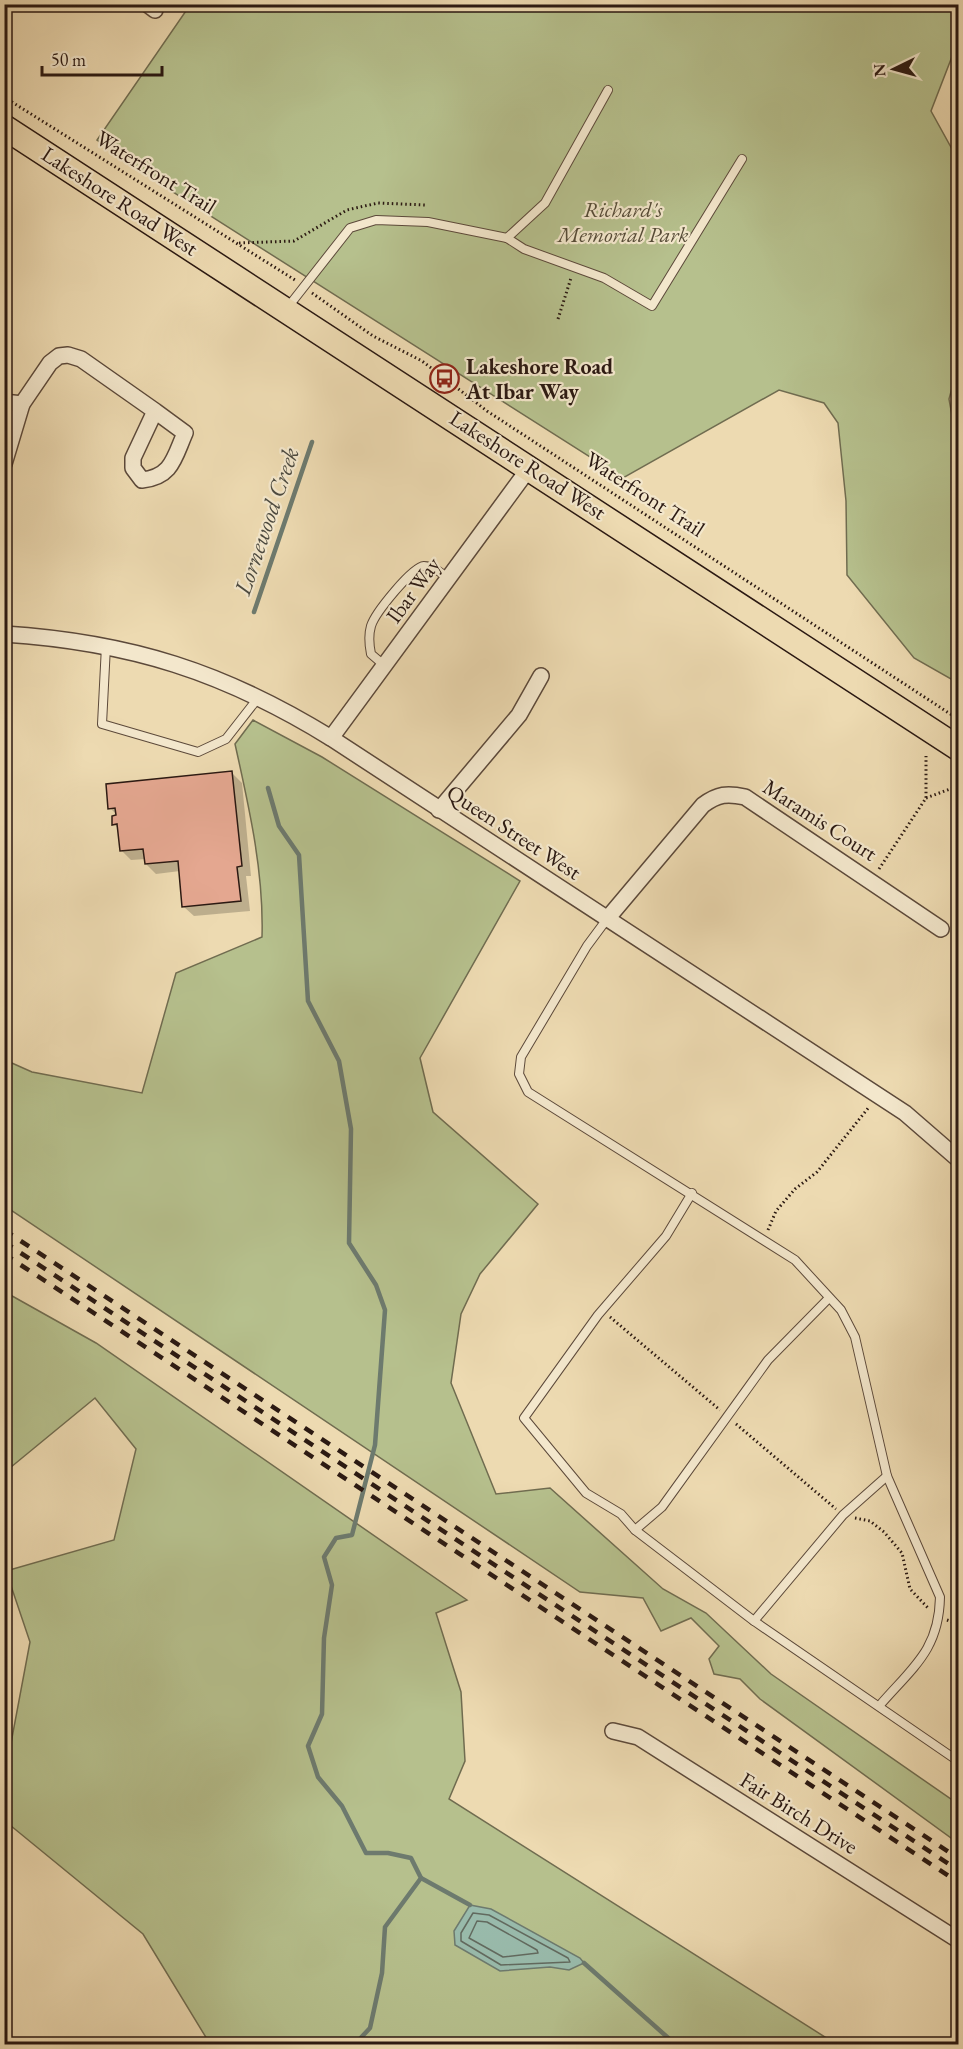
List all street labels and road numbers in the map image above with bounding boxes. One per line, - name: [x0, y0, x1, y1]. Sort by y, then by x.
- street label: Waterfront Trail: [90, 123, 222, 221]
- street label: Lakeshore Road West: [36, 140, 204, 263]
- street label: Lakeshore Road West: [444, 404, 612, 527]
- street label: Waterfront Trail: [580, 445, 710, 543]
- street label: Ibar Way: [379, 551, 447, 629]
- street label: Maramis Court: [757, 772, 883, 868]
- street label: Queen Street West: [441, 778, 587, 886]
- street label: Fair Birch Drive: [735, 1765, 864, 1861]

